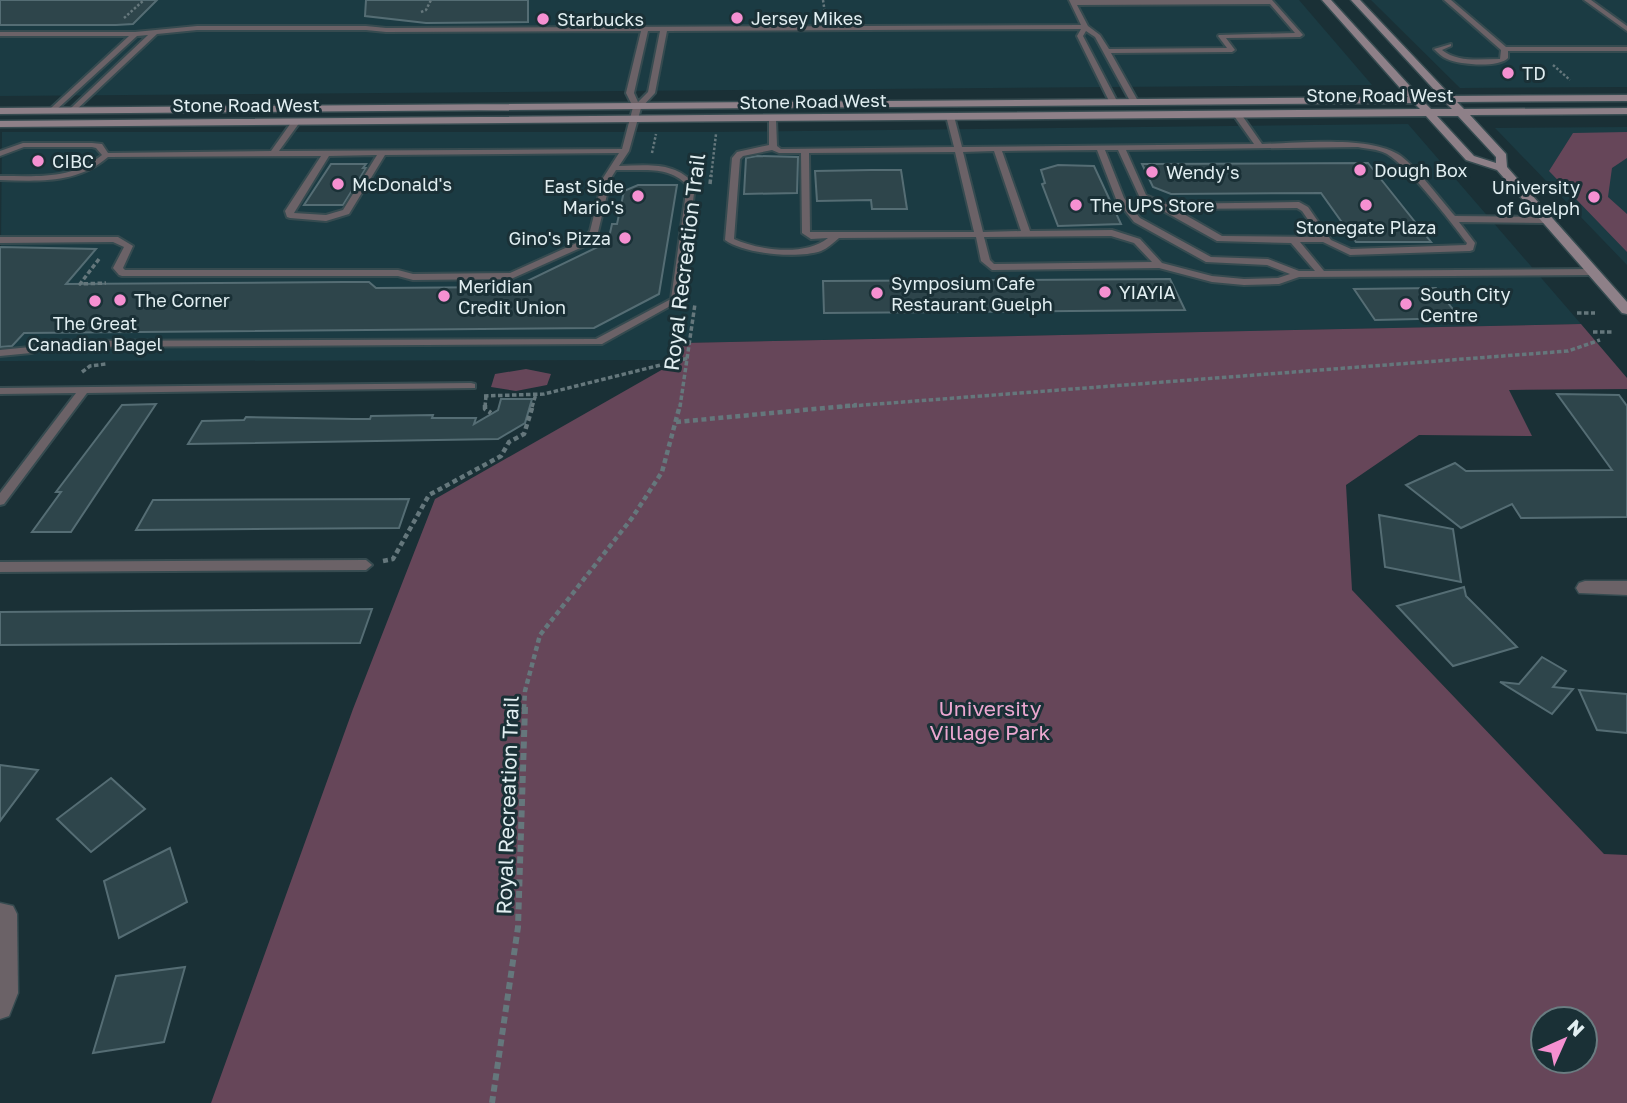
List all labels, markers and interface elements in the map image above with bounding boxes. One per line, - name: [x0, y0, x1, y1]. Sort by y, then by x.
- place label: Jersey Mikes: [751, 7, 863, 29]
- place label: Starbucks: [557, 8, 644, 30]
- marker: Jersey Mikes: [729, 10, 745, 26]
- marker: Starbucks: [535, 11, 551, 27]
- place label: TD: [1522, 62, 1546, 84]
- marker: TD: [1500, 65, 1516, 81]
- street label: Stone Road West: [1306, 84, 1454, 106]
- street label: Stone Road West: [739, 89, 887, 113]
- street label: Stone Road West: [172, 94, 320, 116]
- place label: CIBC: [52, 150, 94, 172]
- street label: Royal Recreation Trail: [658, 152, 710, 372]
- marker: CIBC: [30, 153, 46, 169]
- place label: Dough Box: [1374, 159, 1467, 181]
- place label: Wendy's: [1166, 161, 1239, 183]
- marker: Dough Box: [1352, 162, 1368, 178]
- marker: Wendy's: [1144, 164, 1160, 180]
- place label: McDonald's: [352, 173, 452, 195]
- place label: East Side Mario's: [544, 175, 624, 218]
- marker: McDonald's: [330, 176, 346, 192]
- place label: University of Guelph: [1492, 176, 1580, 219]
- marker: East Side Mario's: [630, 188, 646, 204]
- marker: University of Guelph: [1586, 189, 1602, 205]
- place label: The UPS Store: [1090, 194, 1215, 216]
- marker: The UPS Store: [1068, 197, 1084, 213]
- marker: Stonegate Plaza: [1358, 197, 1374, 213]
- place label: Stonegate Plaza: [1296, 216, 1436, 238]
- place label: Gino's Pizza: [508, 227, 611, 249]
- marker: Gino's Pizza: [617, 230, 633, 246]
- place label: Symposium Cafe Restaurant Guelph: [891, 272, 1053, 315]
- place label: Meridian Credit Union: [458, 275, 566, 318]
- place label: YIAYIA: [1119, 281, 1176, 303]
- place label: South City Centre: [1420, 283, 1511, 326]
- marker: YIAYIA: [1097, 284, 1113, 300]
- marker: Symposium Cafe Restaurant Guelph: [869, 285, 885, 301]
- marker: Meridian Credit Union: [436, 288, 452, 304]
- place label: The Corner: [134, 289, 230, 311]
- marker: The Corner: [112, 292, 128, 308]
- marker: The Great Canadian Bagel: [87, 293, 103, 309]
- marker: South City Centre: [1398, 296, 1414, 312]
- place label: The Great Canadian Bagel: [28, 312, 163, 355]
- street label: Royal Recreation Trail: [490, 695, 524, 915]
- park label: University Village Park: [930, 695, 1051, 745]
- north arrow: [1529, 1005, 1599, 1075]
- text: N: [1563, 1014, 1590, 1041]

